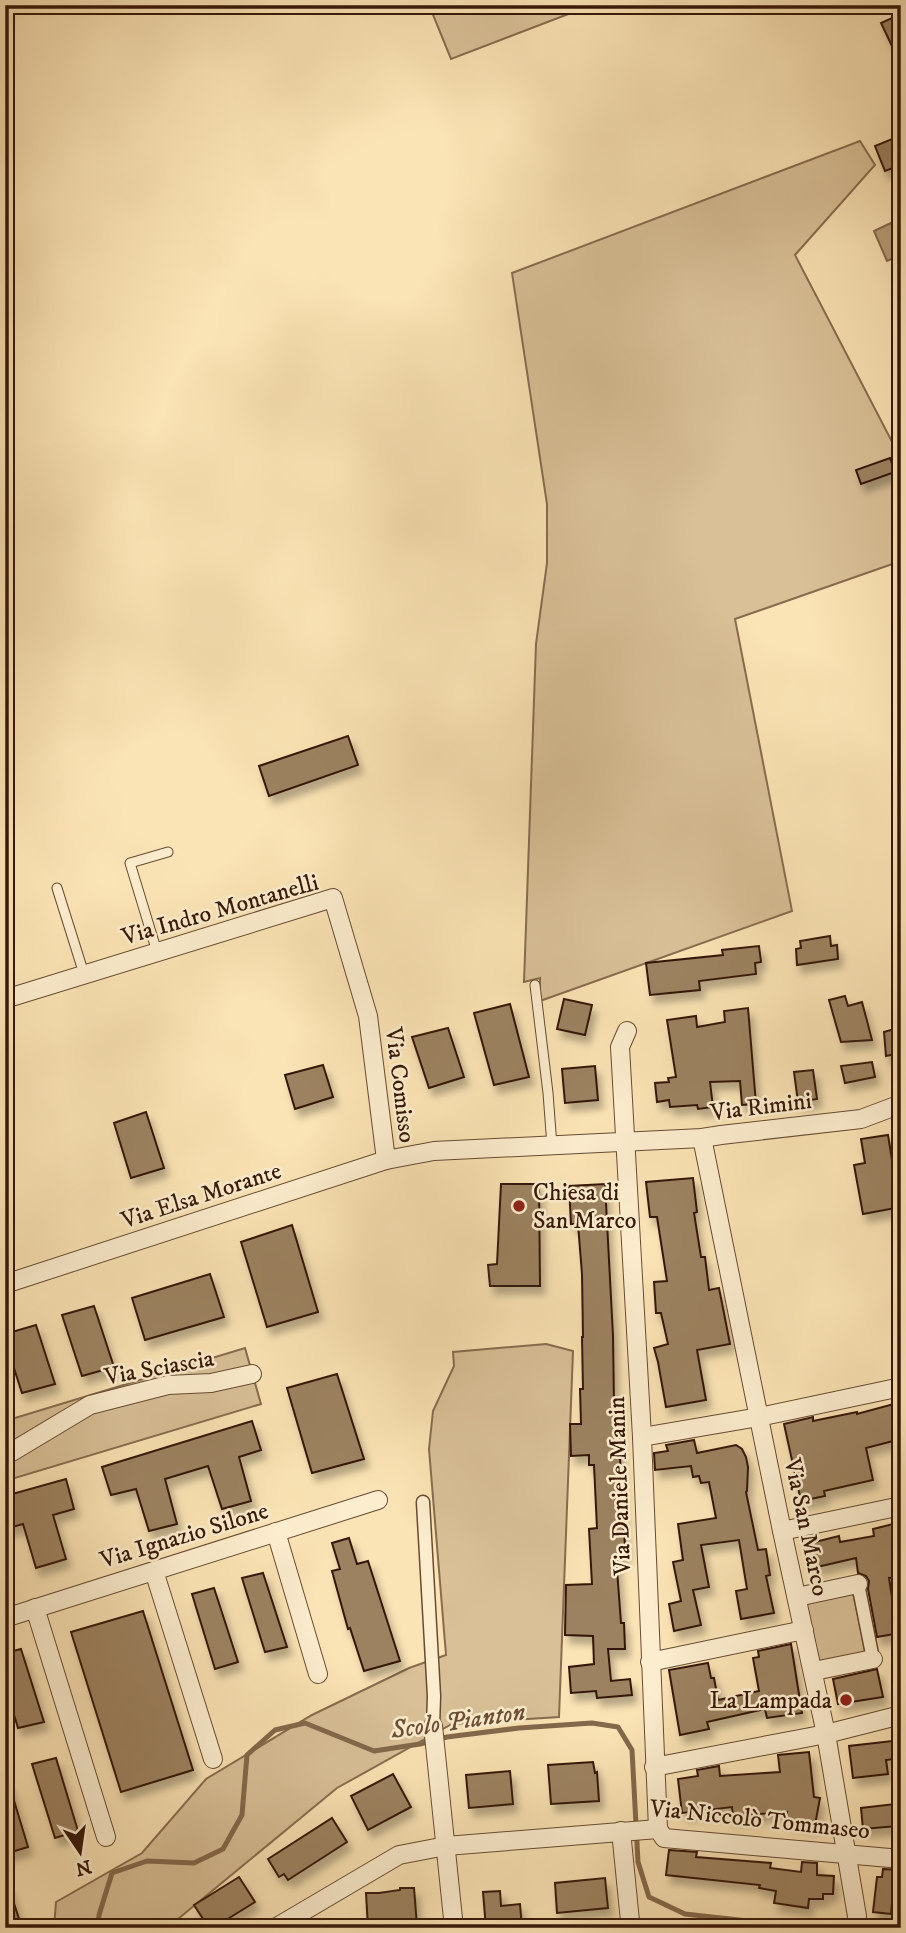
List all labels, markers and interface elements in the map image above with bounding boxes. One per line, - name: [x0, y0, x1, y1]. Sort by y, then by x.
- street label: Via Indro Montanelli: [118, 868, 322, 953]
- street label: Via Comisso: [378, 1025, 422, 1145]
- street label: Via Rimini: [708, 1086, 813, 1128]
- street label: Via Elsa Morante: [117, 1156, 285, 1236]
- place label: Chiesa di San Marco: [533, 1178, 636, 1236]
- marker: Chiesa di San Marco: [511, 1198, 527, 1214]
- street label: Via Sciascia: [101, 1343, 217, 1393]
- street label: Via Daniele Manin: [602, 1396, 638, 1577]
- street label: Via San Marco: [777, 1455, 835, 1599]
- street label: Via Ignazio Silone: [96, 1496, 272, 1576]
- place label: La Lampada: [709, 1686, 833, 1716]
- marker: La Lampada: [838, 1692, 854, 1708]
- water label: Scolo Pianton: [388, 1696, 528, 1747]
- street label: Via Niccolò Tommaseo: [647, 1793, 871, 1846]
- north arrow: [46, 1818, 116, 1888]
- text: N: [73, 1854, 94, 1880]

